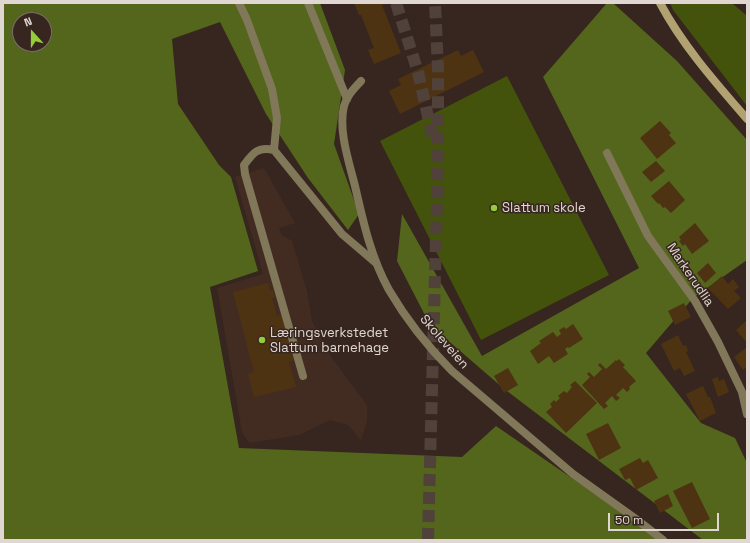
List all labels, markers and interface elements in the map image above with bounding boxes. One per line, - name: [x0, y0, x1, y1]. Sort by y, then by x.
- north arrow: [12, 12, 52, 52]
- text: N: [22, 14, 34, 30]
- place label: Slattum skole: [502, 200, 586, 216]
- marker: Slattum skole: [489, 203, 499, 213]
- street label: Markerudlia: [663, 240, 717, 310]
- street label: Skoleveien: [416, 312, 472, 372]
- place label: Læringsverkstedet Slattum barnehage: [270, 325, 389, 356]
- marker: Læringsverkstedet Slattum barnehage: [257, 335, 267, 345]
- scale bar: [610, 505, 721, 531]
- text: 50 m: [615, 512, 643, 528]

